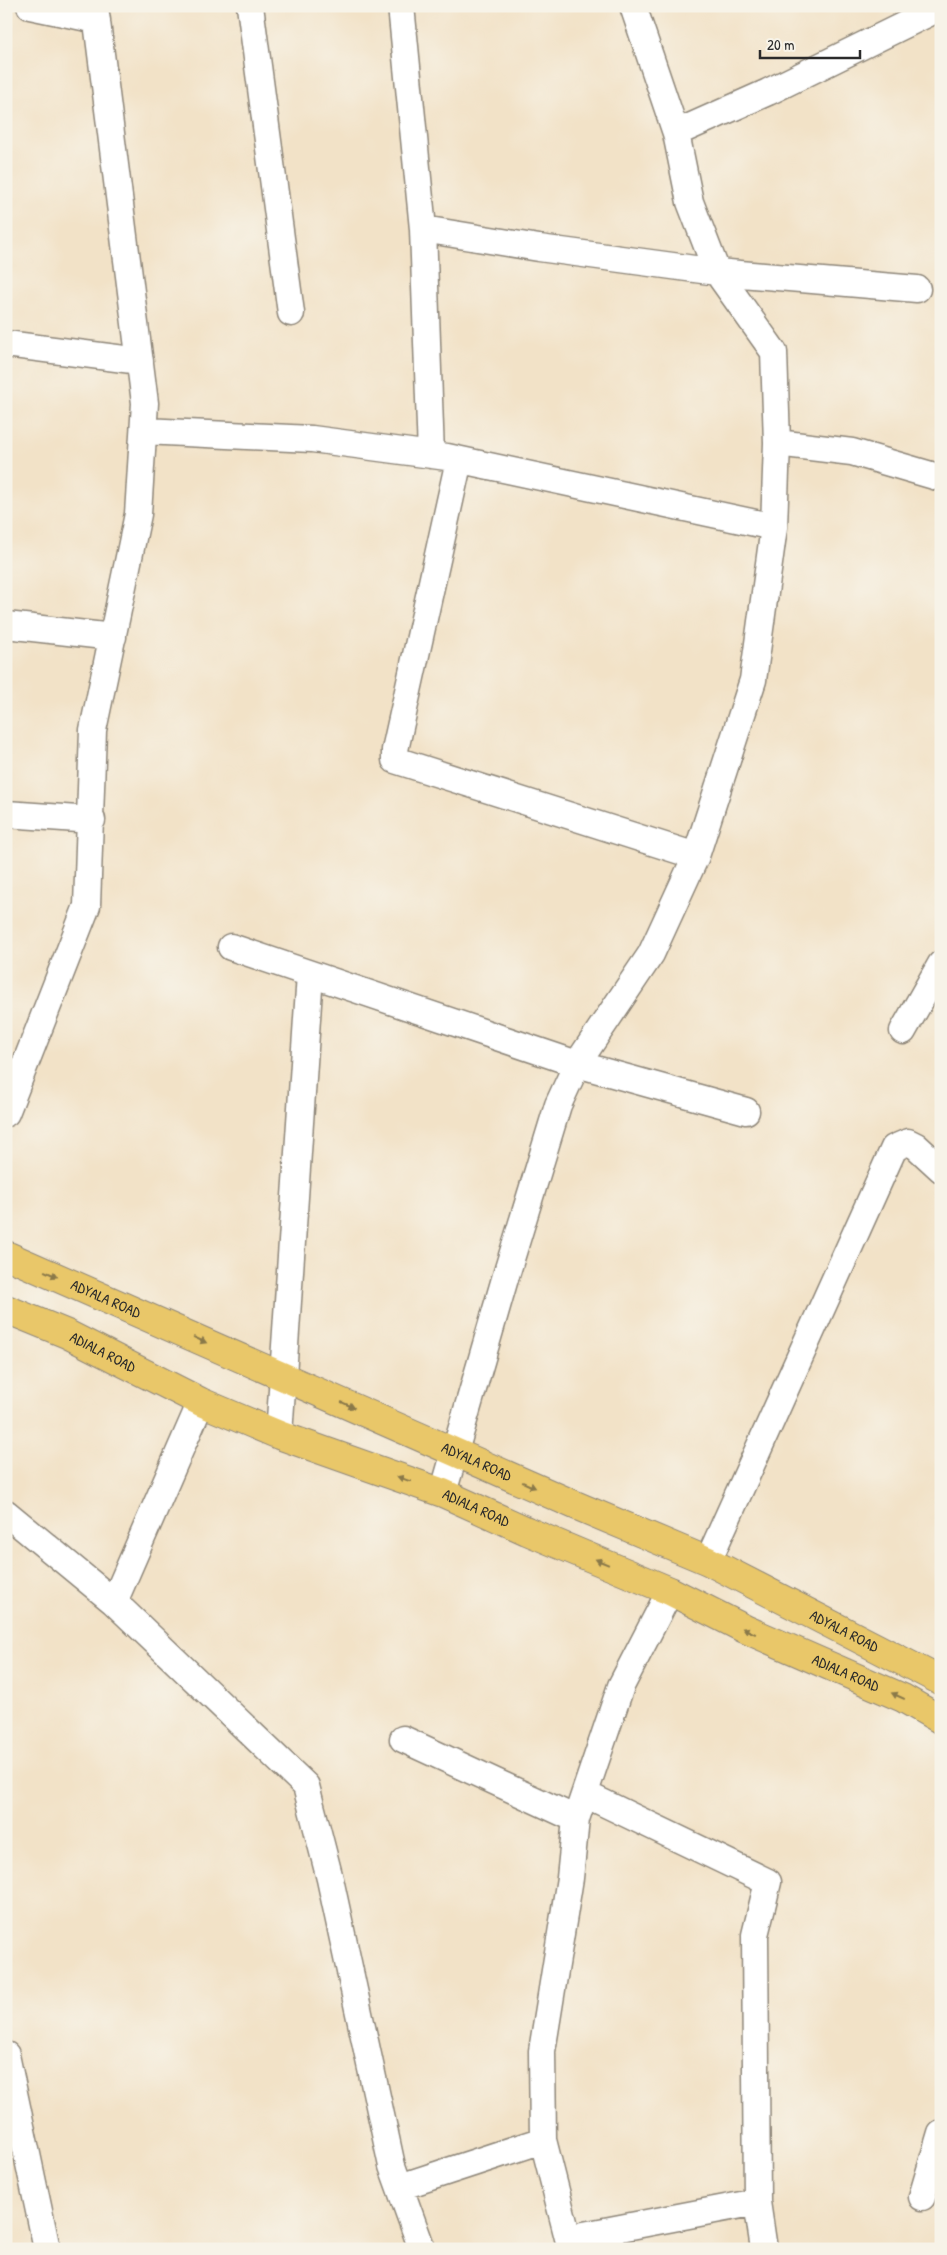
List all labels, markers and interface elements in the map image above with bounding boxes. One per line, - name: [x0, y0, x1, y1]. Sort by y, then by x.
- scale bar: [760, 28, 860, 60]
- text: 20 m: [767, 34, 794, 55]
- one-way arrow: [44, 1271, 58, 1279]
- street label: ADYALA ROAD: [68, 1274, 145, 1323]
- street label: ADIALA ROAD: [66, 1326, 140, 1378]
- one-way arrow: [193, 1336, 207, 1344]
- one-way arrow: [341, 1402, 355, 1410]
- street label: ADYALA ROAD: [438, 1437, 516, 1486]
- one-way arrow: [396, 1475, 411, 1483]
- one-way arrow: [522, 1481, 536, 1489]
- street label: ADIALA ROAD: [439, 1483, 514, 1532]
- one-way arrow: [595, 1558, 609, 1566]
- street label: ADYALA ROAD: [807, 1604, 883, 1657]
- one-way arrow: [742, 1627, 756, 1635]
- street label: ADIALA ROAD: [809, 1649, 884, 1697]
- one-way arrow: [891, 1692, 905, 1700]

